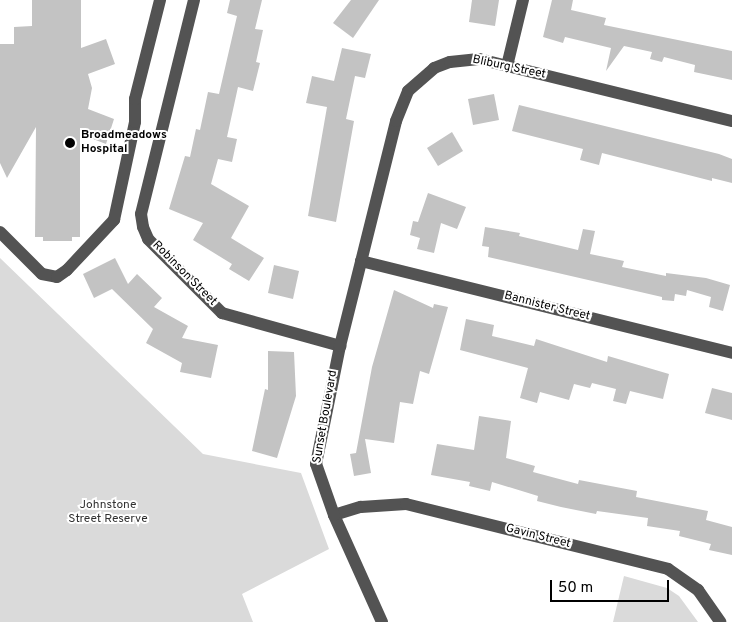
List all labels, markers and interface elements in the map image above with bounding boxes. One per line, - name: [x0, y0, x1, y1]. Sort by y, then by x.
- street label: Bliburg Street: [471, 53, 547, 83]
- place label: Broadmeadows Hospital: [81, 129, 167, 157]
- marker: Broadmeadows Hospital: [63, 136, 77, 150]
- street label: Robinson Street: [149, 239, 219, 309]
- street label: Bannister Street: [502, 289, 592, 325]
- street label: Sunset Boulevard: [311, 369, 341, 465]
- park label: Johnstone Street Reserve: [68, 499, 148, 527]
- street label: Gavin Street: [504, 522, 572, 552]
- scale bar: [552, 570, 671, 602]
- text: 50 m: [558, 579, 593, 598]

